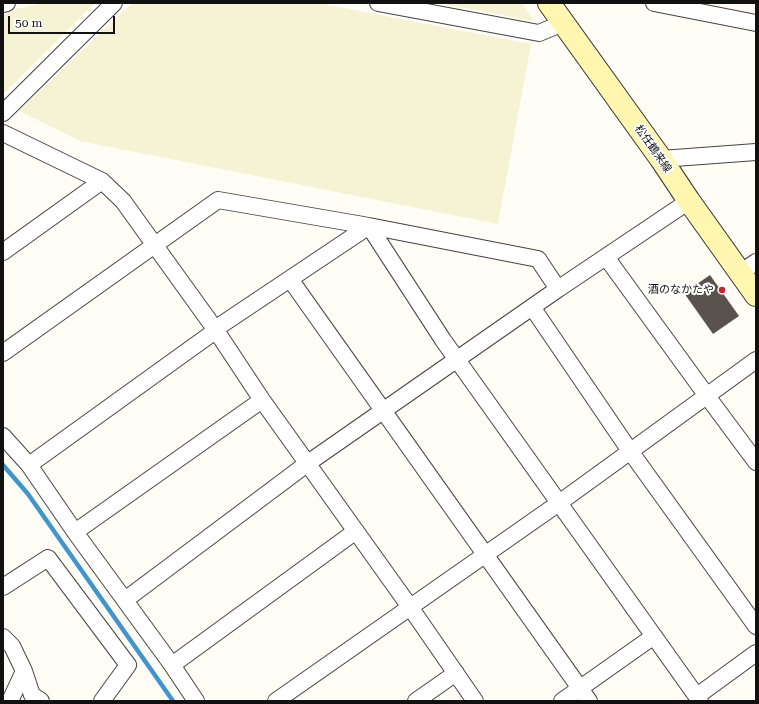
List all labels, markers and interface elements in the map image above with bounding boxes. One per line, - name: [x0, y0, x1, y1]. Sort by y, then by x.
- scale bar: [10, 8, 117, 34]
- text: 50 m: [15, 16, 42, 30]
- street label: 松任鶴来線: [632, 123, 674, 175]
- place label: 酒のなかたや: [648, 283, 714, 297]
- marker: 酒のなかたや: [717, 285, 727, 295]

